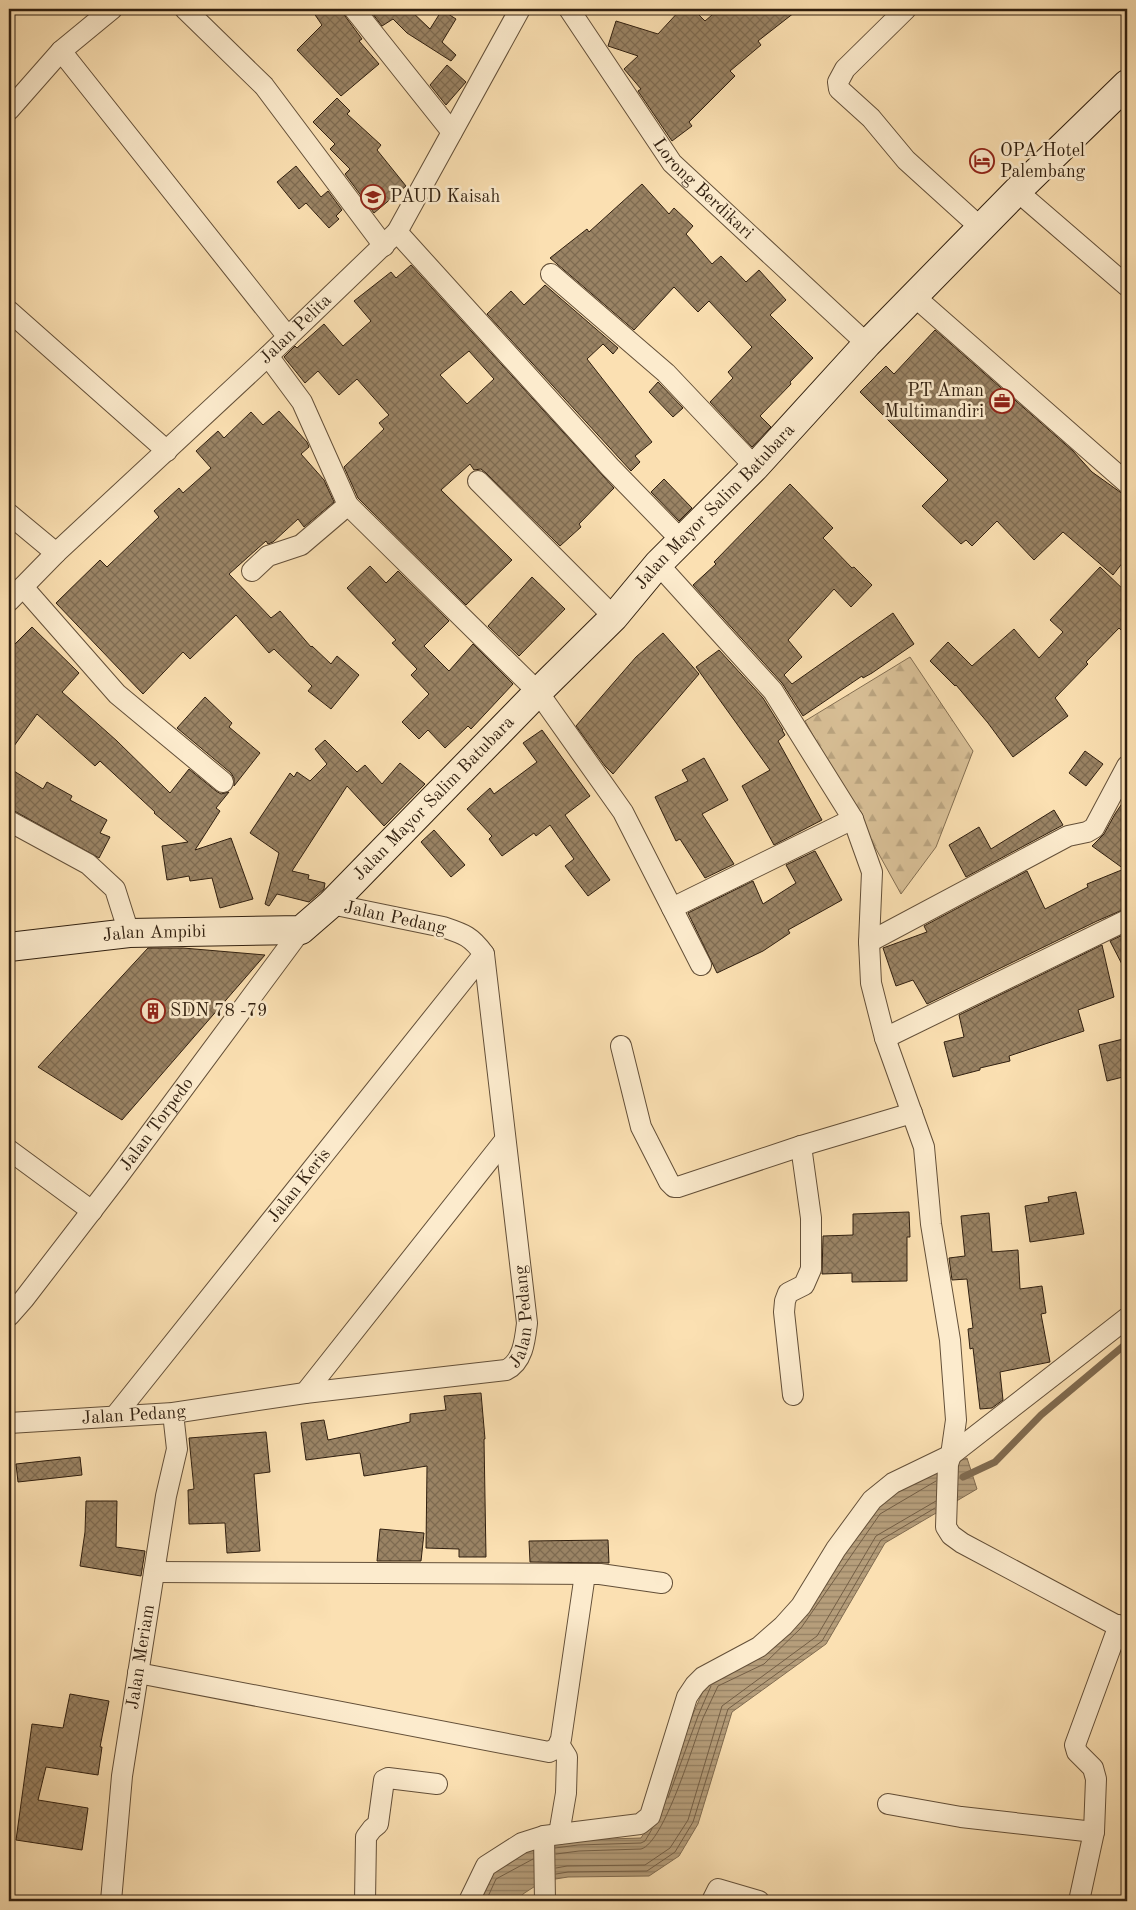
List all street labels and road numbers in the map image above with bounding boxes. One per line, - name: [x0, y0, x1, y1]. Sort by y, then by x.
- street label: Lorong Berdikari: [649, 135, 757, 243]
- street label: Jalan Pelita: [256, 291, 335, 368]
- street label: Jalan Mayor Salim Batubara: [632, 421, 798, 593]
- street label: Jalan Mayor Salim Batubara: [350, 713, 518, 884]
- street label: Jalan Pedang: [342, 898, 448, 938]
- street label: Jalan Ampibi: [102, 923, 206, 945]
- street label: Jalan Torpedo: [116, 1074, 197, 1174]
- street label: Jalan Keris: [264, 1145, 334, 1226]
- street label: Jalan Pedang: [506, 1264, 536, 1372]
- street label: Jalan Pedang: [81, 1402, 187, 1428]
- street label: Jalan Meriam: [124, 1603, 158, 1711]

